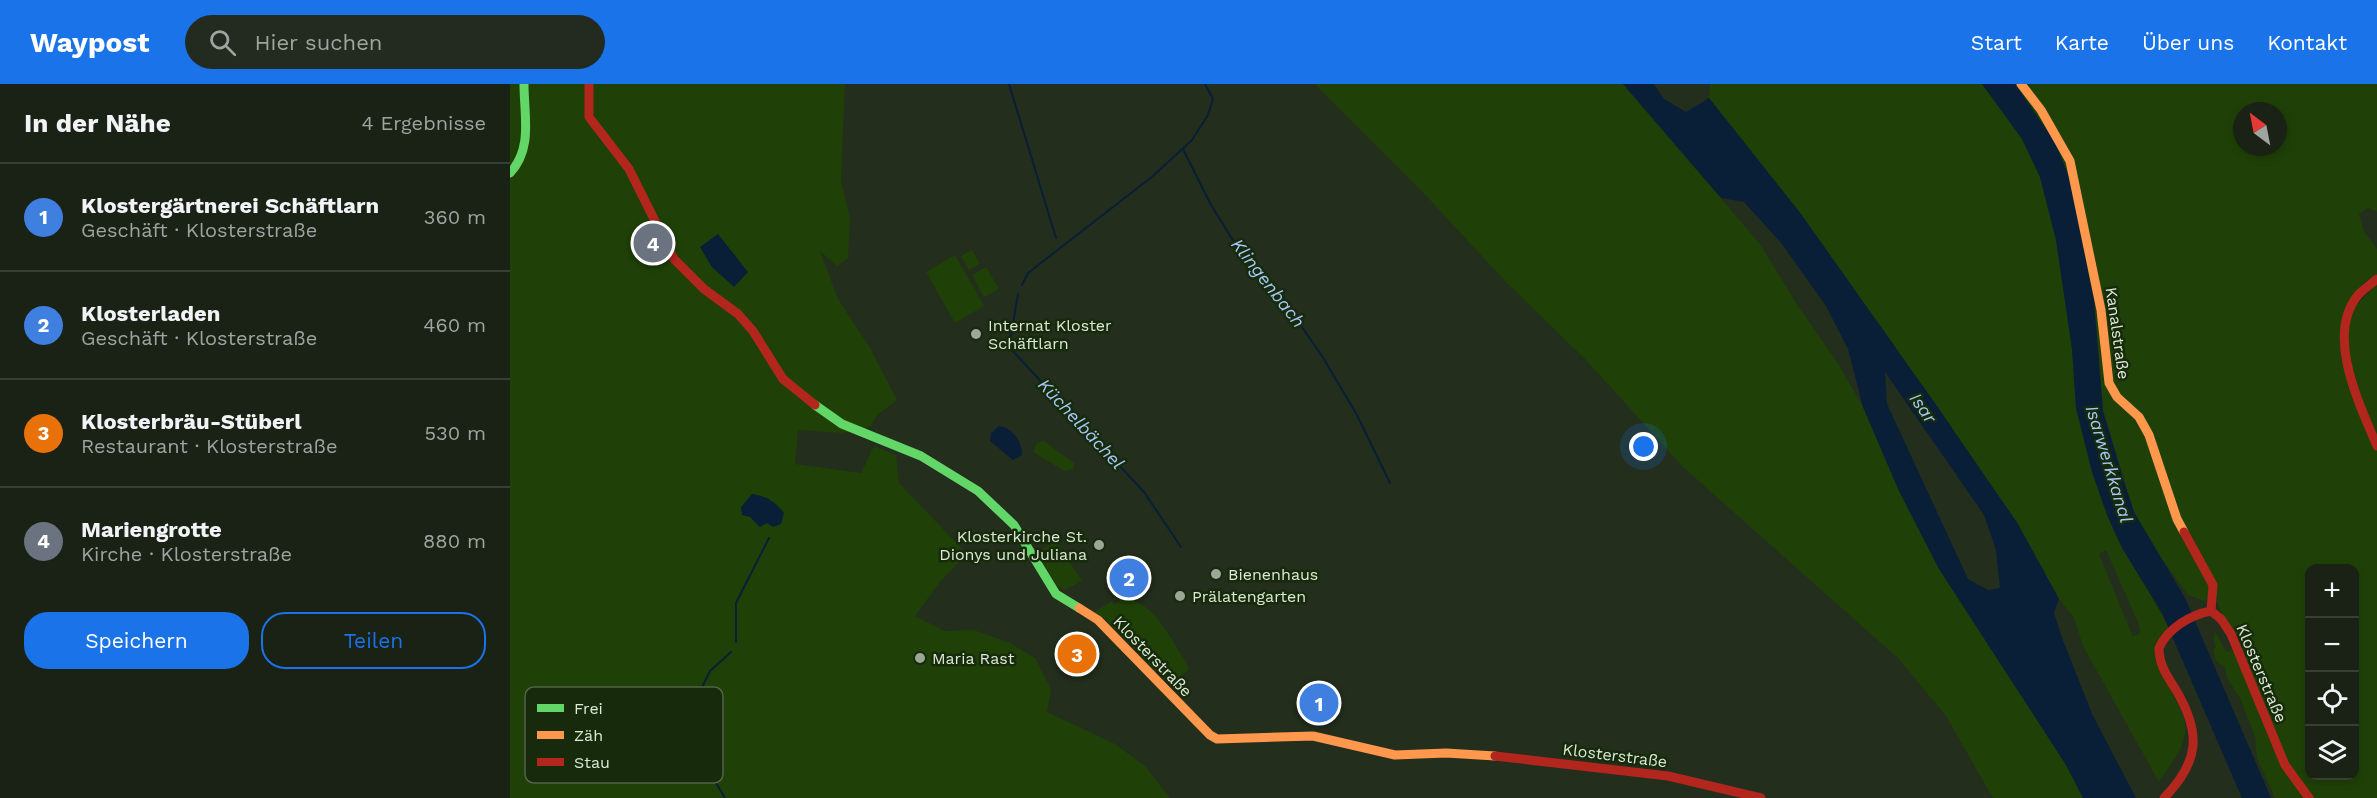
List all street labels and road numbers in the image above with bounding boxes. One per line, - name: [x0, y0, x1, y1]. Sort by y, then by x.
- street label: Kanalstraße: [2102, 286, 2133, 380]
- street label: Klosterstraße: [1109, 612, 1196, 701]
- street label: Klosterstraße: [2232, 621, 2291, 725]
- street label: Klosterstraße: [1562, 740, 1668, 771]

